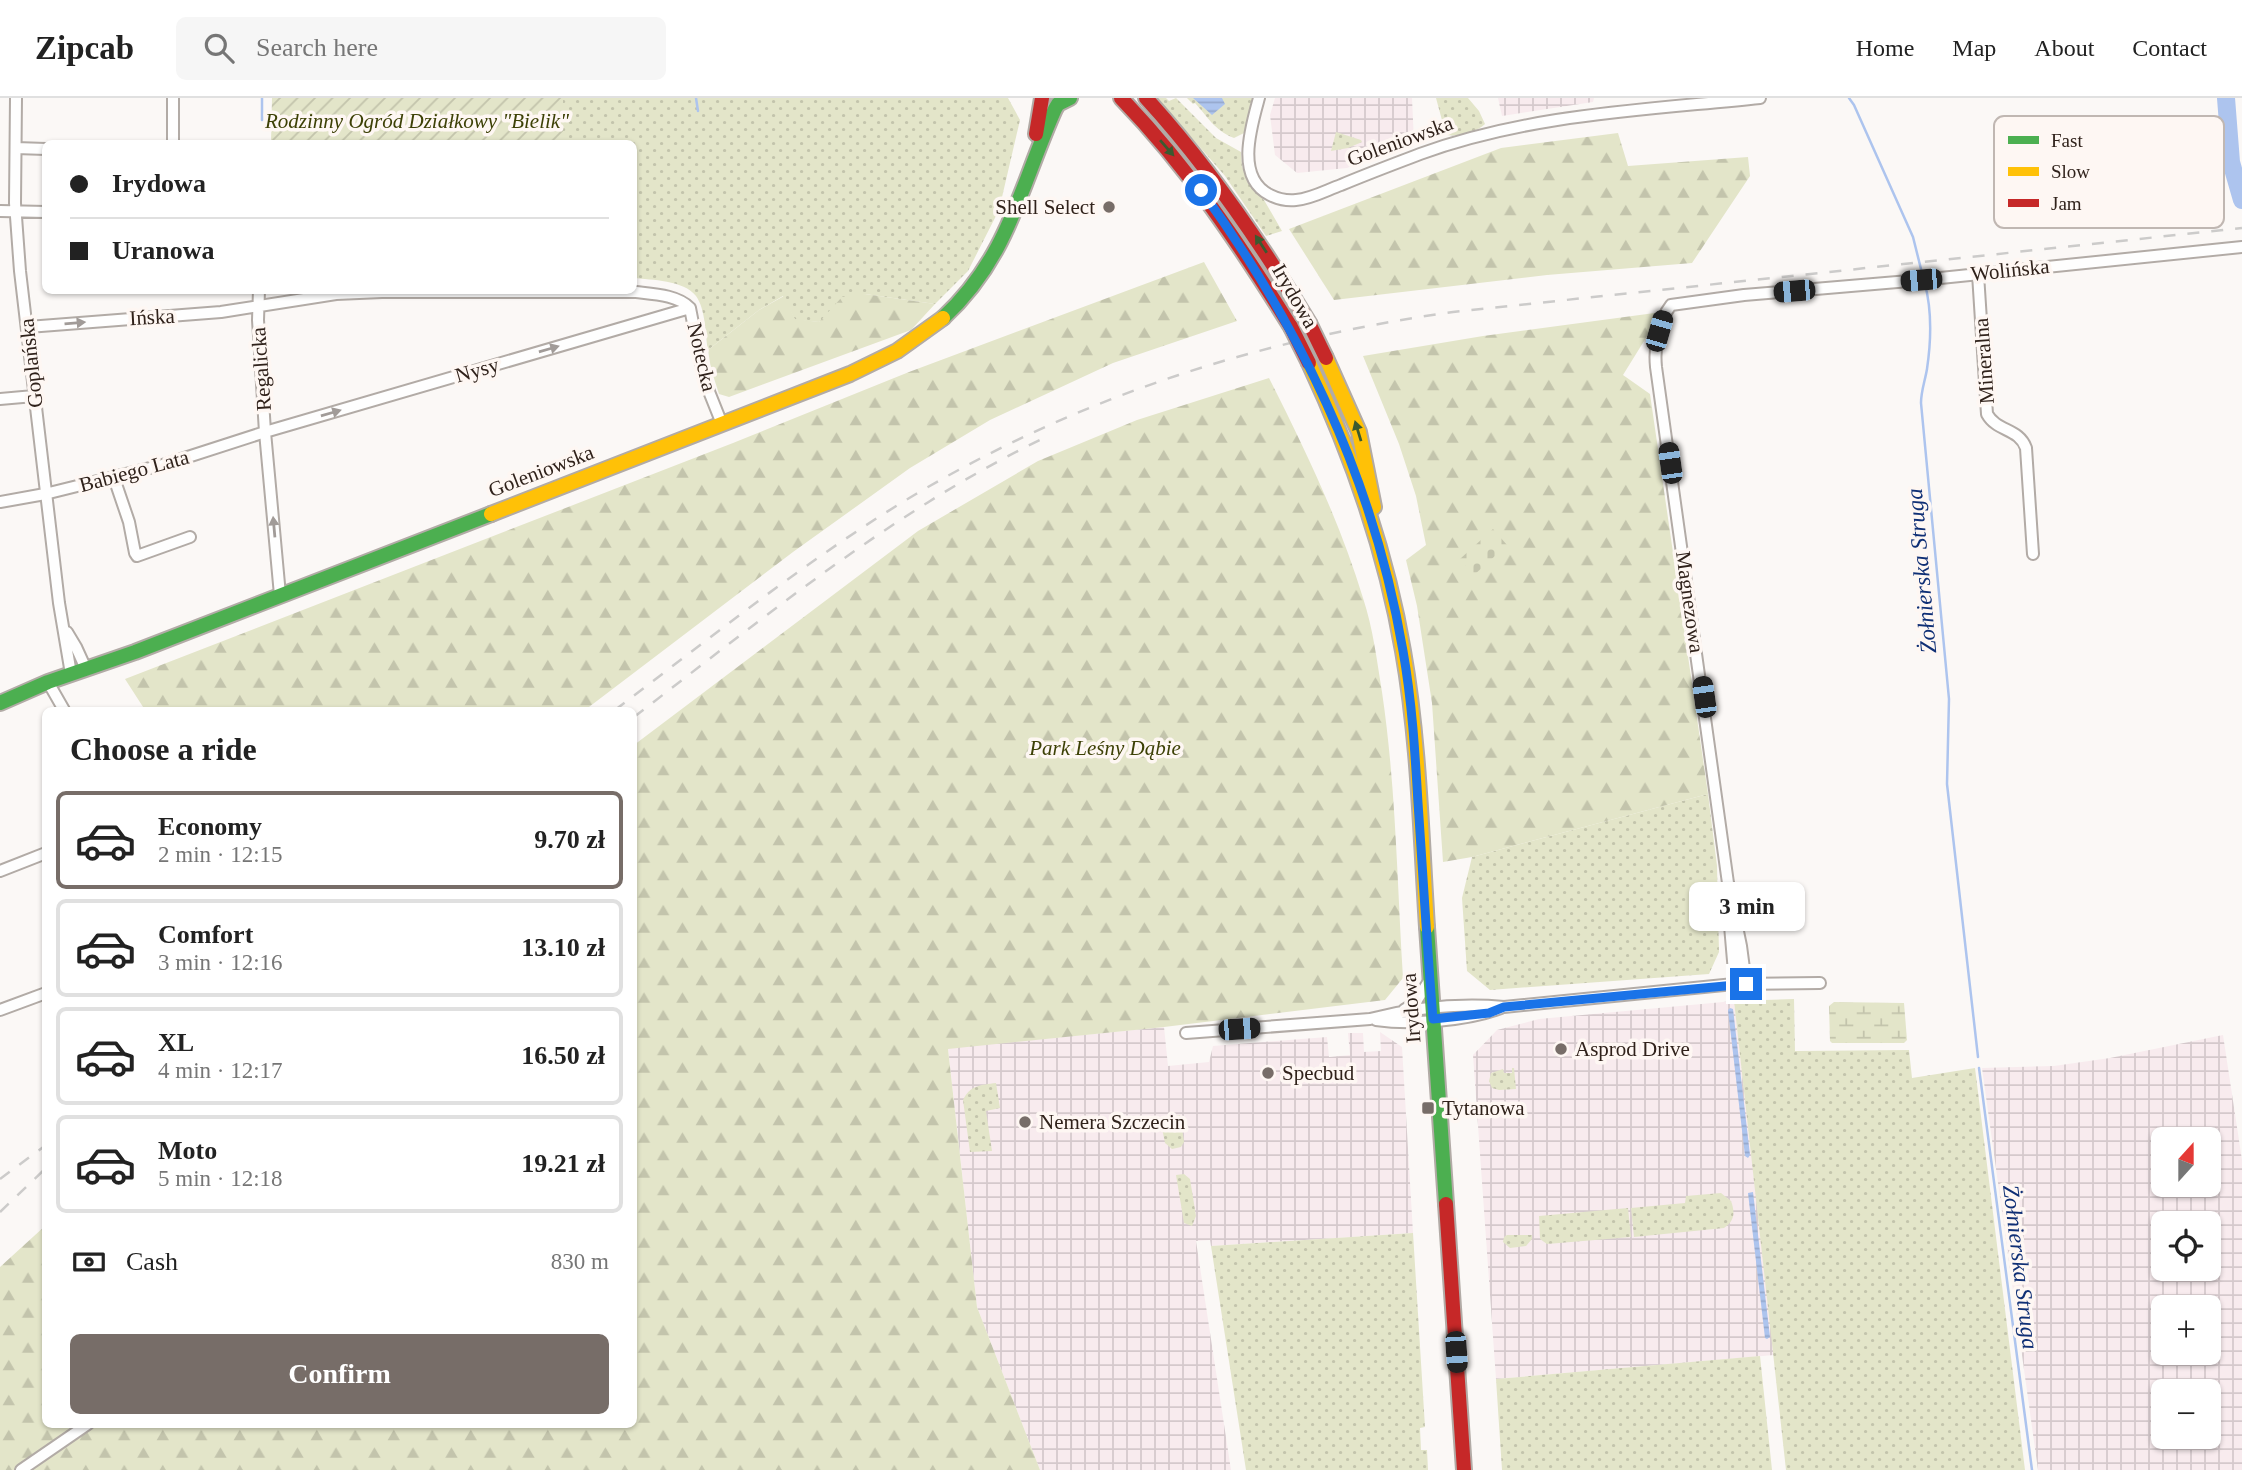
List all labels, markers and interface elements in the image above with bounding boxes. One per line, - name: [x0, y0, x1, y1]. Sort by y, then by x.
- search box: [176, 17, 666, 80]
- icon: search: [200, 29, 238, 67]
- text: Zipcab: [35, 30, 134, 66]
- text: Search here: [256, 33, 378, 62]
- text: Home: [1856, 35, 1914, 61]
- text: Map: [1952, 35, 1996, 61]
- text: About: [2034, 35, 2094, 61]
- text: Contact: [2132, 35, 2207, 61]
- park label: Rodzinny Ogród Działkowy "Bielik": [264, 109, 569, 133]
- street label: Goleniowska: [1344, 111, 1457, 171]
- legend: [1994, 116, 2224, 228]
- text: Fast: [2051, 130, 2083, 151]
- one-way arrow: [1159, 140, 1174, 157]
- text: Slow: [2051, 161, 2090, 182]
- text: Irydowa: [112, 169, 206, 198]
- route start: [1185, 174, 1217, 206]
- text: Jam: [2051, 193, 2082, 214]
- place label: Shell Select: [995, 195, 1095, 219]
- marker: Shell Select: [1101, 199, 1117, 215]
- one-way arrow: [1254, 234, 1267, 254]
- text: Uranowa: [112, 236, 215, 265]
- street label: Wolińska: [1970, 254, 2051, 286]
- street label: Irydowa: [1267, 260, 1323, 333]
- car: [1900, 268, 1943, 292]
- car: [1773, 279, 1816, 303]
- street label: Ińska: [129, 304, 176, 330]
- car: [1644, 308, 1675, 354]
- street label: Goplańska: [14, 316, 48, 409]
- street label: Mineralna: [1969, 316, 1999, 405]
- one-way arrow: [64, 317, 86, 328]
- street label: Notecka: [682, 320, 722, 394]
- street label: Regalicka: [246, 326, 276, 412]
- one-way arrow: [539, 344, 560, 354]
- street label: Nysy: [452, 352, 502, 388]
- one-way arrow: [320, 407, 341, 417]
- one-way arrow: [1352, 420, 1362, 441]
- street label: Goleniowska: [485, 440, 598, 502]
- car: [1657, 441, 1684, 485]
- street label: Babiego Lata: [77, 445, 192, 497]
- water label: Żołnierska Struga: [1902, 487, 1941, 654]
- one-way arrow: [268, 516, 279, 538]
- street label: Magnezowa: [1671, 550, 1709, 655]
- car: [1691, 675, 1718, 719]
- text: Choose a ride: [70, 731, 257, 767]
- park label: Park Leśny Dąbie: [1028, 736, 1181, 760]
- icon: car: [74, 809, 137, 872]
- text: Economy: [158, 812, 262, 841]
- text: 9.70 zł: [534, 825, 605, 854]
- text: 2 min · 12:15: [158, 842, 283, 867]
- callout: 3 min: [1688, 882, 1804, 932]
- text: 3 min: [1719, 894, 1775, 919]
- icon: car: [74, 917, 137, 980]
- text: Comfort: [158, 920, 253, 949]
- text: 13.10 zł: [521, 933, 605, 962]
- text: 3 min · 12:16: [158, 950, 283, 975]
- route end: [1730, 968, 1762, 1000]
- street label: Irydowa: [1397, 972, 1425, 1044]
- car: [1218, 1017, 1261, 1041]
- icon: car: [74, 1025, 137, 1088]
- text: XL: [158, 1028, 194, 1057]
- place label: Asprod Drive: [1575, 1037, 1690, 1061]
- text: 16.50 zł: [521, 1041, 605, 1070]
- marker: Asprod Drive: [1553, 1041, 1569, 1057]
- text: 4 min · 12:17: [158, 1058, 283, 1083]
- place label: Specbud: [1282, 1061, 1355, 1085]
- marker: Specbud: [1260, 1065, 1276, 1081]
- place label: Tytanowa: [1442, 1096, 1525, 1120]
- marker: Tytanowa: [1420, 1100, 1436, 1116]
- place label: Nemera Szczecin: [1039, 1110, 1186, 1134]
- marker: Nemera Szczecin: [1017, 1114, 1033, 1130]
- north arrow: [2151, 1127, 2221, 1197]
- map controls: [2151, 1127, 2221, 1449]
- icon: car: [74, 1133, 137, 1196]
- text: Moto: [158, 1136, 217, 1165]
- text: 19.21 zł: [521, 1149, 605, 1178]
- text: 5 min · 12:18: [158, 1166, 283, 1191]
- water label: Żołnierska Struga: [1998, 1183, 2043, 1351]
- button: locate: [2151, 1211, 2221, 1281]
- icon: cash: [70, 1243, 108, 1281]
- text: Cash: [126, 1247, 178, 1276]
- text: 830 m: [551, 1249, 609, 1274]
- button: +: [2151, 1295, 2221, 1365]
- car: [1445, 1330, 1468, 1374]
- button: Confirm: [70, 1334, 609, 1414]
- button: −: [2151, 1379, 2221, 1449]

